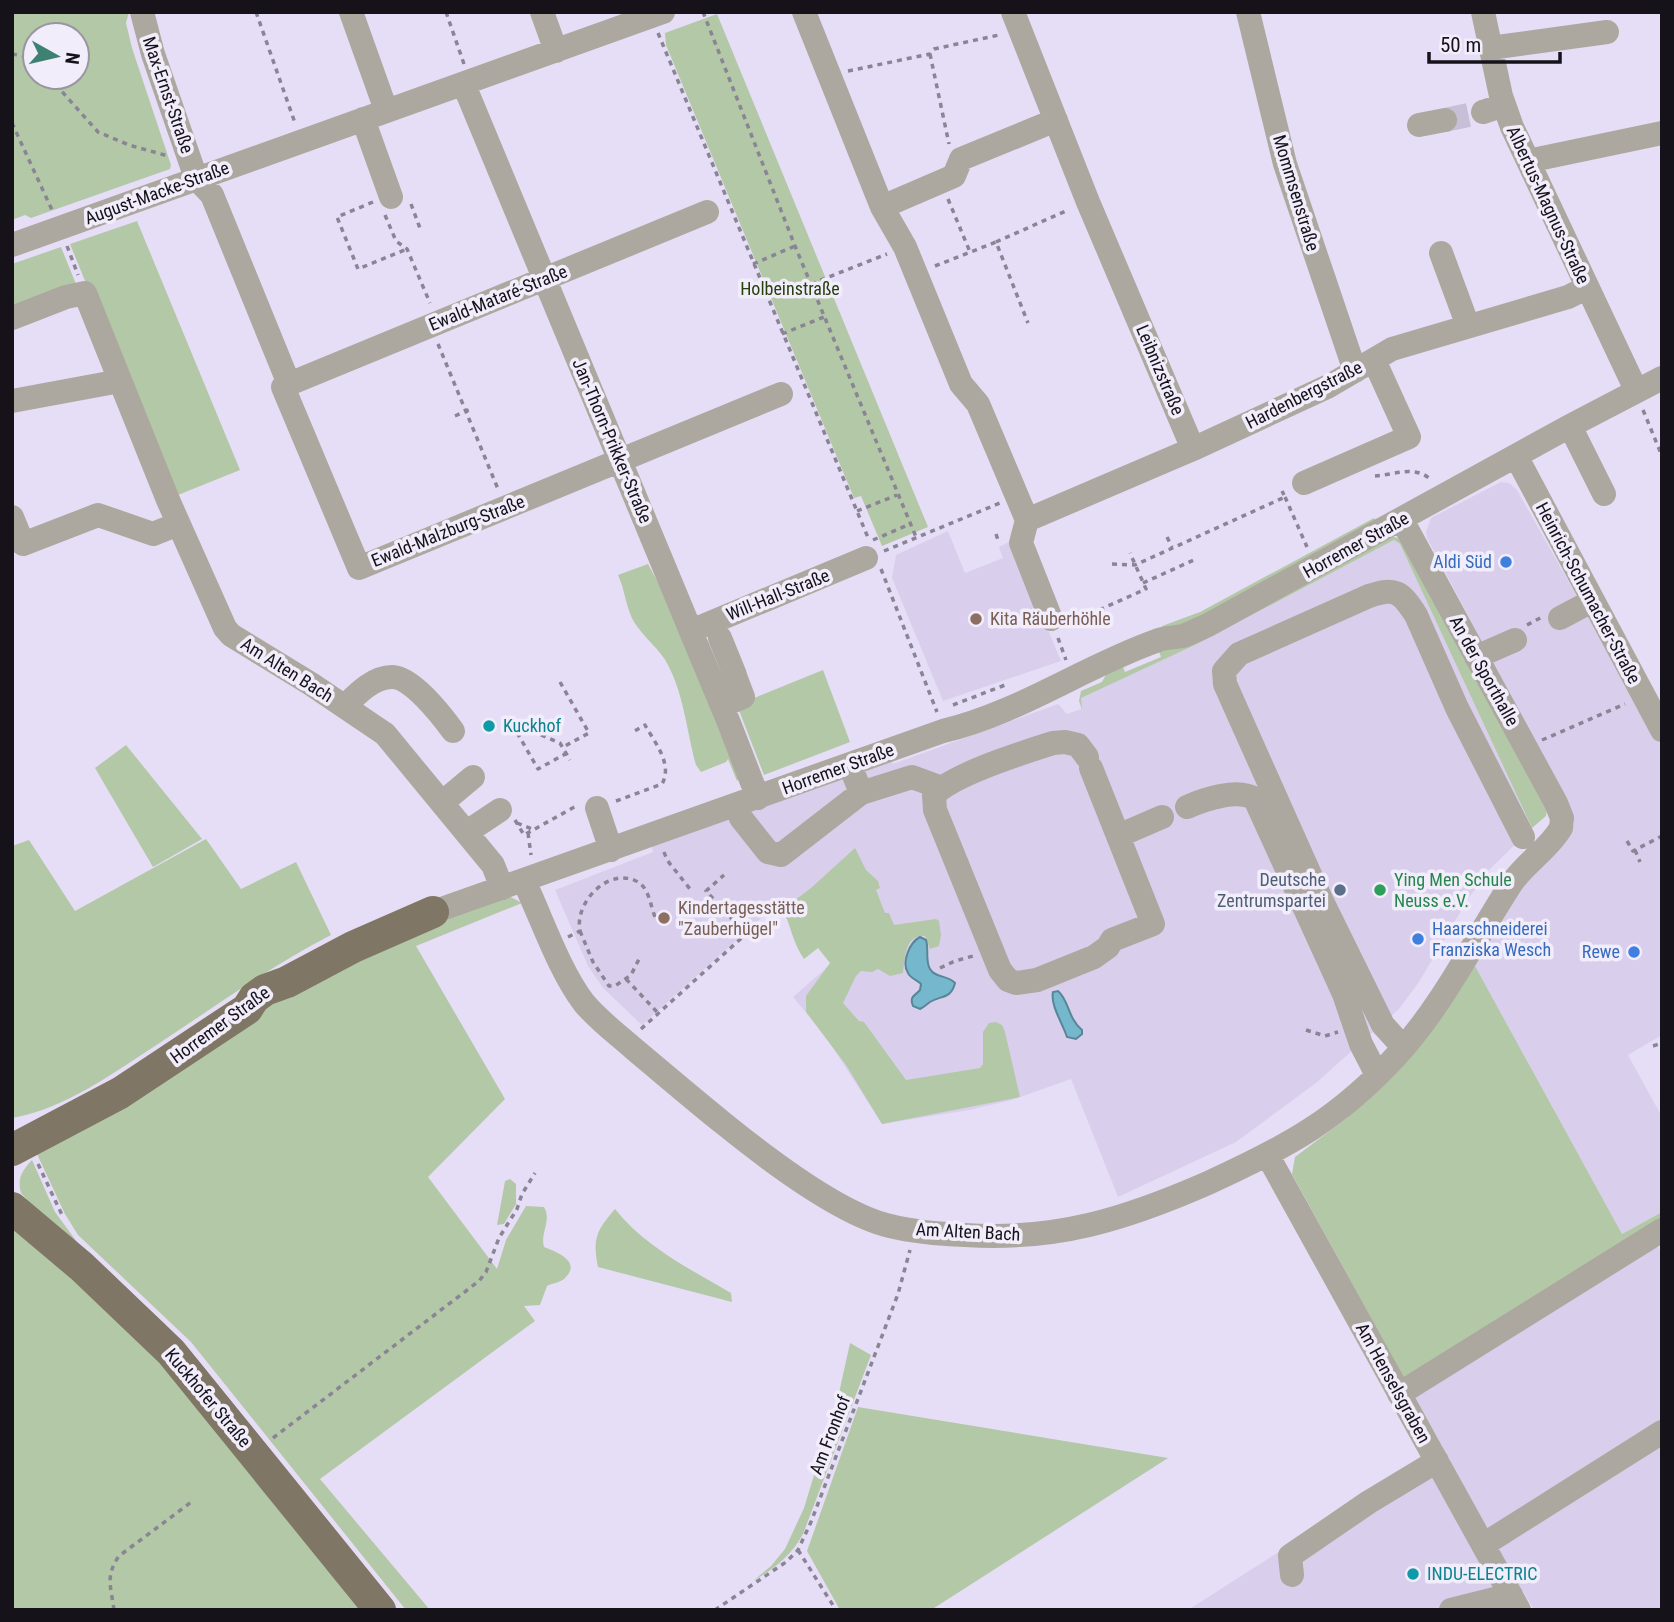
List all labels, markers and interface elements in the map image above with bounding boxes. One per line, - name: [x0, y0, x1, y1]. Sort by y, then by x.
- north arrow: [21, 21, 91, 91]
- scale bar: [1429, 21, 1560, 65]
- text: 50 m: [1440, 33, 1481, 57]
- street label: Max-Ernst-Straße: [139, 34, 198, 156]
- text: N: [60, 51, 85, 66]
- street label: Albertus-Magnus-Straße: [1503, 122, 1594, 287]
- street label: Mommsenstraße: [1269, 132, 1324, 253]
- street label: August-Macke-Straße: [82, 157, 232, 228]
- street label: Ewald-Mataré-Straße: [426, 260, 570, 335]
- park label: Holbeinstraße: [740, 278, 840, 299]
- street label: Leibnizstraße: [1132, 322, 1189, 418]
- street label: Jan-Thorn-Prikker-Straße: [568, 355, 657, 526]
- street label: Hardenbergstraße: [1242, 356, 1365, 433]
- street label: Ewald-Malzburg-Straße: [368, 490, 527, 571]
- street label: Heinrich-Schumacher-Straße: [1532, 498, 1645, 687]
- street label: Horremer Straße: [1299, 507, 1412, 582]
- place label: Aldi Süd: [1433, 551, 1492, 572]
- marker: Aldi Süd: [1498, 554, 1514, 570]
- street label: Will-Hall-Straße: [723, 564, 832, 625]
- place label: Kita Räuberhöhle: [990, 608, 1111, 629]
- marker: Kita Räuberhöhle: [968, 611, 984, 627]
- street label: An der Sporthalle: [1446, 612, 1523, 730]
- street label: Am Alten Bach: [237, 633, 337, 706]
- place label: Kuckhof: [503, 715, 561, 736]
- marker: Kuckhof: [481, 718, 497, 734]
- street label: Horremer Straße: [779, 739, 897, 798]
- place label: Deutsche Zentrumspartei: [1217, 869, 1326, 911]
- place label: Ying Men Schule Neuss e.V.: [1394, 869, 1512, 911]
- marker: Deutsche Zentrumspartei: [1332, 882, 1348, 898]
- marker: Ying Men Schule Neuss e.V.: [1372, 882, 1388, 898]
- place label: Kindertagesstätte "Zauberhügel": [678, 897, 805, 939]
- marker: Kindertagesstätte "Zauberhügel": [656, 910, 672, 926]
- place label: Haarschneiderei Franziska Wesch: [1432, 918, 1551, 960]
- marker: Haarschneiderei Franziska Wesch: [1410, 931, 1426, 947]
- place label: Rewe: [1582, 941, 1620, 962]
- marker: Rewe: [1626, 944, 1642, 960]
- street label: Horremer Straße: [166, 982, 273, 1068]
- street label: Am Alten Bach: [915, 1218, 1021, 1245]
- street label: Am Henselsgraben: [1352, 1319, 1435, 1446]
- street label: Kuckhofer Straße: [161, 1344, 256, 1451]
- street label: Am Fronhof: [805, 1392, 854, 1477]
- place label: INDU-ELECTRIC: [1427, 1563, 1538, 1584]
- marker: INDU-ELECTRIC: [1405, 1566, 1421, 1582]

